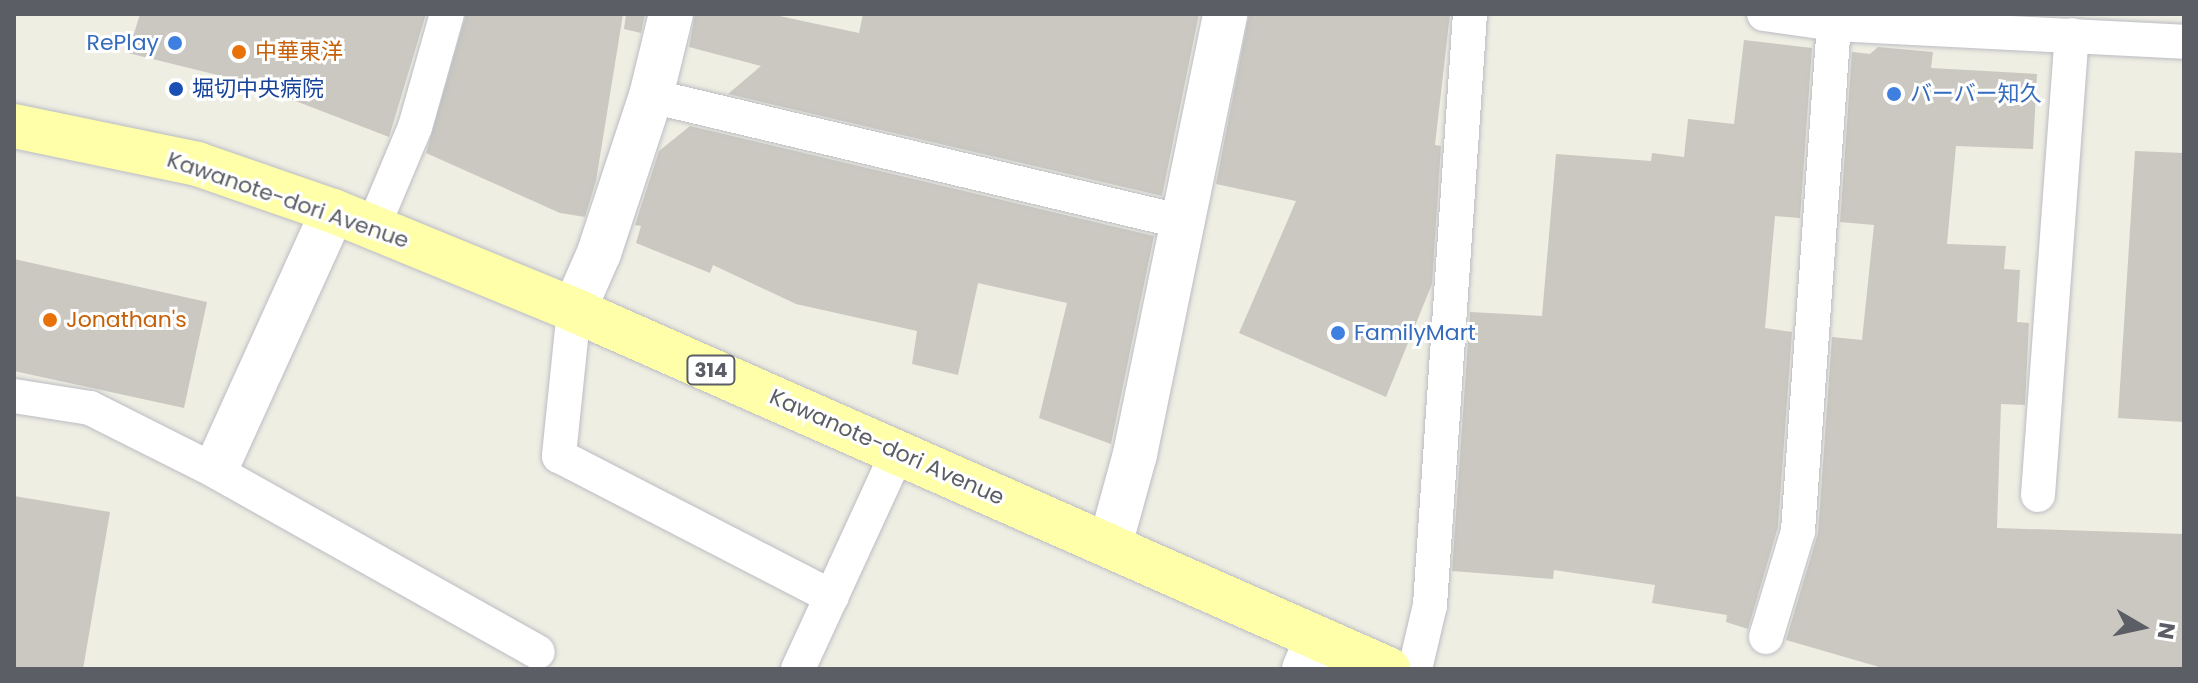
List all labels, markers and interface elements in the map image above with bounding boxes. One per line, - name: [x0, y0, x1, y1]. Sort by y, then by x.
- place label: RePlay: [87, 30, 159, 56]
- marker: RePlay: [166, 34, 184, 52]
- place label: 中華東洋: [255, 39, 343, 65]
- marker: 中華東洋: [230, 43, 248, 61]
- place label: 堀切中央病院: [192, 76, 324, 102]
- marker: 堀切中央病院: [167, 80, 185, 98]
- place label: バーバー知久: [1910, 81, 2042, 107]
- marker: バーバー知久: [1885, 85, 1903, 103]
- street label: Kawanote-dori Avenue: [164, 146, 412, 254]
- place label: Jonathan's: [66, 307, 187, 333]
- marker: Jonathan's: [41, 311, 59, 329]
- place label: FamilyMart: [1354, 320, 1476, 346]
- marker: FamilyMart: [1329, 324, 1347, 342]
- road number: 314: [685, 354, 737, 386]
- street label: Kawanote-dori Avenue: [766, 383, 1008, 511]
- north arrow: [2102, 587, 2182, 667]
- text: N: [2150, 620, 2183, 641]

